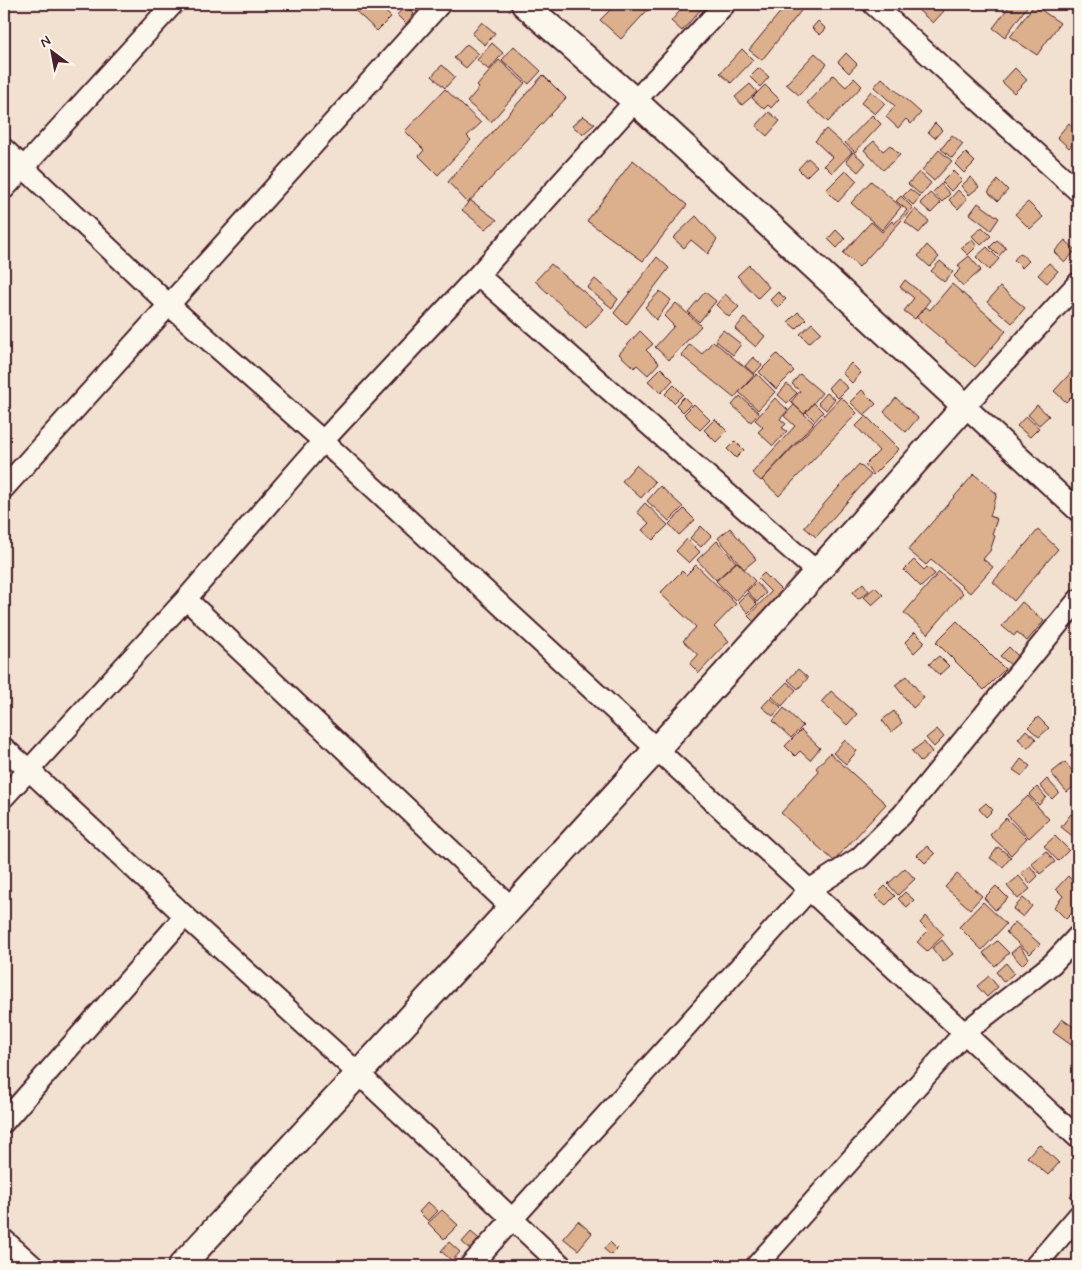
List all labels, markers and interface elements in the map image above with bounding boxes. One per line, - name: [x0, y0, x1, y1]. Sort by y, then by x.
- north arrow: [28, 28, 78, 78]
- text: N: [37, 32, 54, 52]

